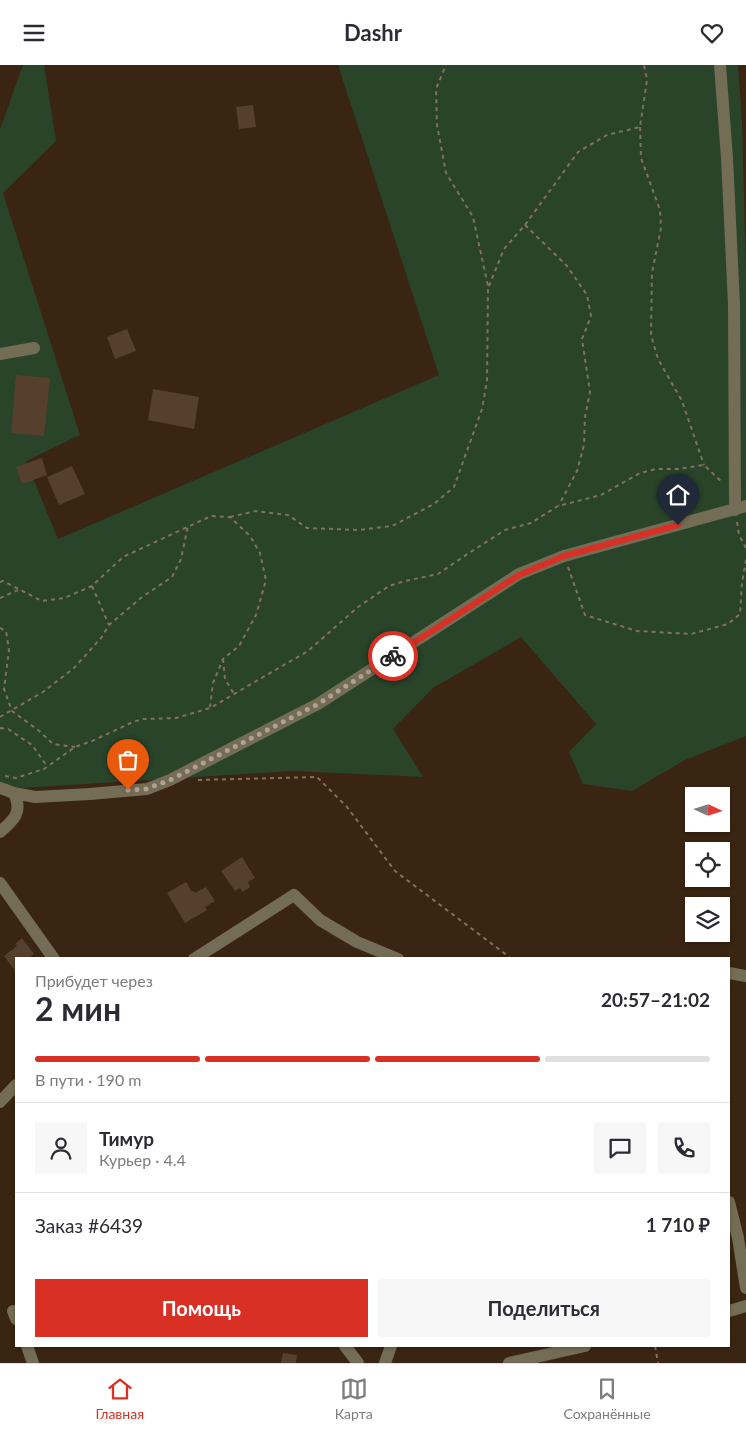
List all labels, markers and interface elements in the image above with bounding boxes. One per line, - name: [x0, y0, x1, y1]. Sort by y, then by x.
- icon: menu: [20, 19, 48, 47]
- text: Dashr: [344, 19, 402, 46]
- icon: heart: [698, 19, 726, 47]
- pin: [657, 474, 699, 525]
- icon: home: [664, 481, 692, 509]
- courier: [368, 631, 418, 681]
- icon: bike: [379, 642, 407, 670]
- pin: [107, 739, 149, 790]
- icon: bag: [114, 746, 142, 774]
- north arrow: [685, 787, 730, 833]
- map controls: [685, 787, 730, 942]
- button: locate: [685, 842, 730, 887]
- button: layers: [685, 897, 730, 942]
- text: Прибудет через: [35, 971, 153, 990]
- text: 20:57–21:02: [601, 988, 710, 1011]
- text: 2 мин: [35, 989, 121, 1028]
- text: В пути · 190 m: [35, 1070, 141, 1089]
- button: person: [35, 1122, 87, 1174]
- button: chat: [594, 1122, 646, 1174]
- button: phone: [658, 1122, 710, 1174]
- text: Тимур: [99, 1127, 154, 1150]
- text: Курьер · 4.4: [99, 1150, 186, 1169]
- text: 1 710 ₽: [646, 1213, 710, 1236]
- text: Заказ #6439: [35, 1214, 143, 1237]
- button: Помощь: [35, 1279, 368, 1337]
- button: Поделиться: [378, 1279, 710, 1337]
- tab: Главная: [95, 1375, 144, 1422]
- tab: Карта: [335, 1375, 373, 1422]
- tab: Сохранённые: [563, 1375, 651, 1422]

